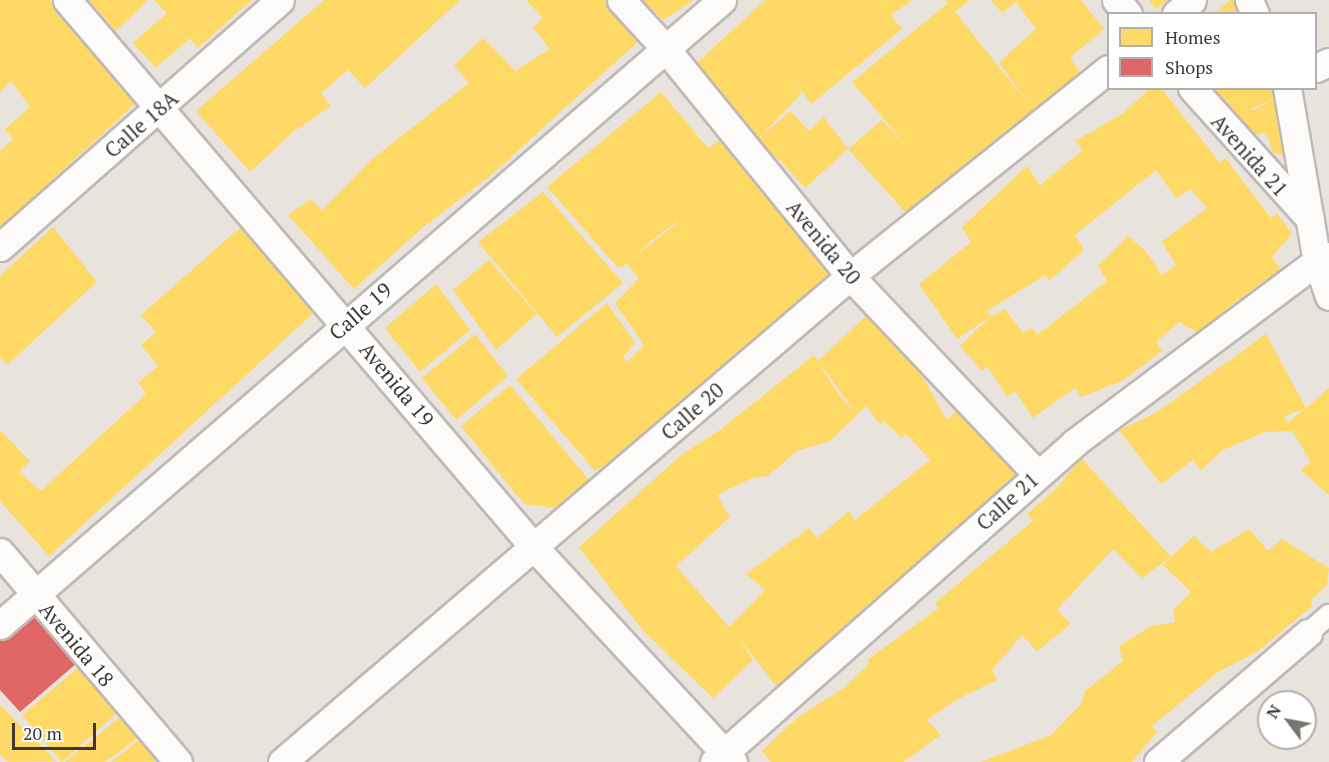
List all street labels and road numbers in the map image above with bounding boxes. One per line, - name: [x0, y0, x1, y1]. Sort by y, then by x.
- street label: Calle 18A: [99, 85, 183, 163]
- street label: Avenida 21: [1206, 109, 1294, 201]
- street label: Avenida 20: [781, 195, 867, 289]
- street label: Calle 19: [323, 277, 397, 345]
- street label: Avenida 19: [354, 337, 440, 431]
- street label: Calle 20: [655, 377, 729, 445]
- street label: Calle 21: [971, 467, 1043, 535]
- street label: Avenida 18: [34, 597, 120, 691]

